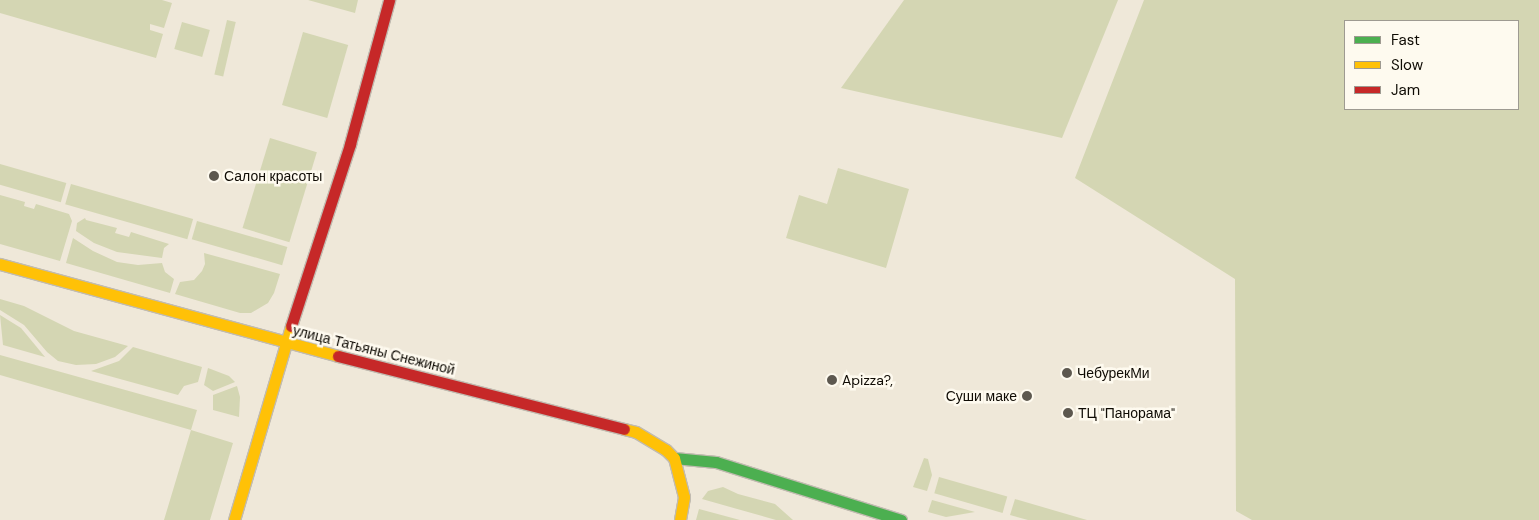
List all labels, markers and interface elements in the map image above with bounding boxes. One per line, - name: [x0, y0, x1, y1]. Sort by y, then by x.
- legend: [1344, 20, 1519, 110]
- text: Fast: [1391, 30, 1420, 50]
- text: Slow: [1391, 55, 1423, 75]
- text: Jam: [1391, 80, 1420, 100]
- place label: Салон красоты: [224, 168, 322, 184]
- marker: Салон красоты: [208, 170, 220, 182]
- street label: улица Татьяны Снежиной: [291, 322, 457, 378]
- place label: ЧебурекМи: [1077, 365, 1150, 381]
- marker: ЧебурекМи: [1061, 367, 1073, 379]
- place label: Apizza?,: [842, 372, 893, 388]
- marker: Apizza?,: [826, 374, 838, 386]
- place label: Суши маке: [946, 388, 1017, 404]
- marker: Суши маке: [1021, 390, 1033, 402]
- place label: ТЦ "Панорама": [1078, 405, 1175, 421]
- marker: ТЦ "Панорама": [1062, 407, 1074, 419]

